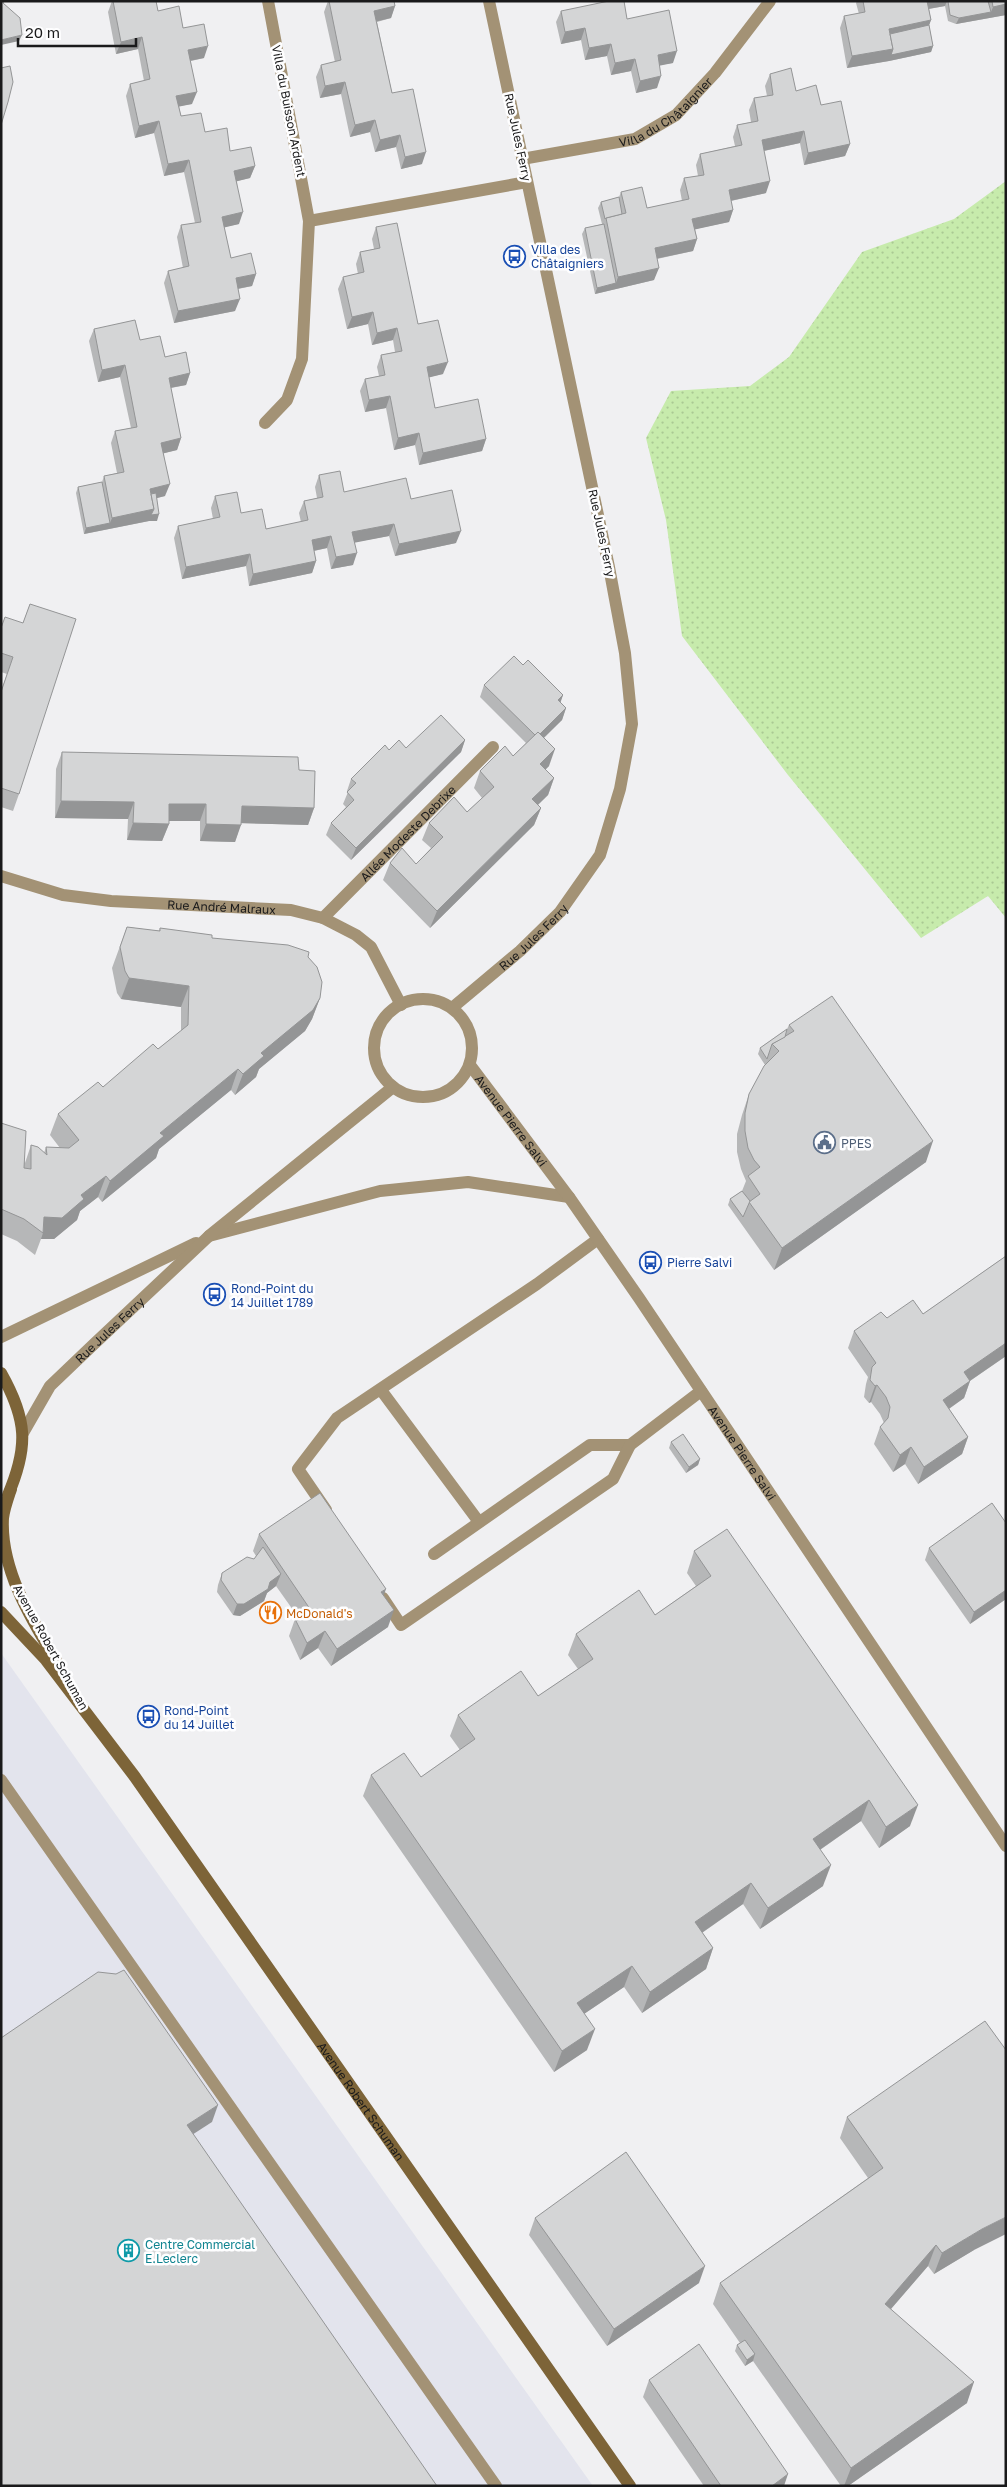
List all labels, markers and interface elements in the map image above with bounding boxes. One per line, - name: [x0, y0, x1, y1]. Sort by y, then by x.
- scale bar: [18, 15, 135, 47]
- text: 20 m: [25, 23, 60, 41]
- street label: Villa du Buisson Ardent: [269, 44, 309, 178]
- street label: Villa du Châtaignier: [618, 74, 715, 149]
- street label: Rue Jules Ferry: [501, 92, 535, 183]
- place label: Villa des Châtaigniers: [531, 242, 604, 271]
- bus stop icon: Villa des Châtaigniers: [503, 244, 527, 268]
- street label: Rue Jules Ferry: [585, 488, 619, 579]
- street label: Allée Modeste Debrixe: [357, 782, 459, 884]
- street label: Rue André Malraux: [167, 896, 277, 917]
- street label: Rue Jules Ferry: [496, 901, 571, 973]
- street label: Avenue Pierre Salvi: [472, 1071, 551, 1169]
- public building icon: PPES: [813, 1131, 837, 1155]
- place label: PPES: [841, 1136, 872, 1151]
- bus stop icon: Pierre Salvi: [639, 1250, 663, 1274]
- place label: Pierre Salvi: [667, 1255, 732, 1270]
- place label: Rond-Point du 14 Juillet 1789: [231, 1281, 313, 1310]
- bus stop icon: Rond-Point du 14 Juillet 1789: [203, 1283, 227, 1307]
- street label: Rue Jules Ferry: [72, 1293, 147, 1366]
- street label: Avenue Pierre Salvi: [706, 1402, 780, 1503]
- street label: Avenue Robert Schuman: [10, 1582, 92, 1712]
- restaurant icon: McDonald's: [258, 1601, 282, 1625]
- place label: McDonald's: [286, 1606, 353, 1621]
- place label: Rond-Point du 14 Juillet: [164, 1703, 234, 1732]
- bus stop icon: Rond-Point du 14 Juillet: [136, 1705, 160, 1729]
- street label: Avenue Robert Schuman: [315, 2039, 408, 2163]
- place label: Centre Commercial E.Leclerc: [145, 2237, 255, 2266]
- building icon: Centre Commercial E.Leclerc: [117, 2239, 141, 2263]

